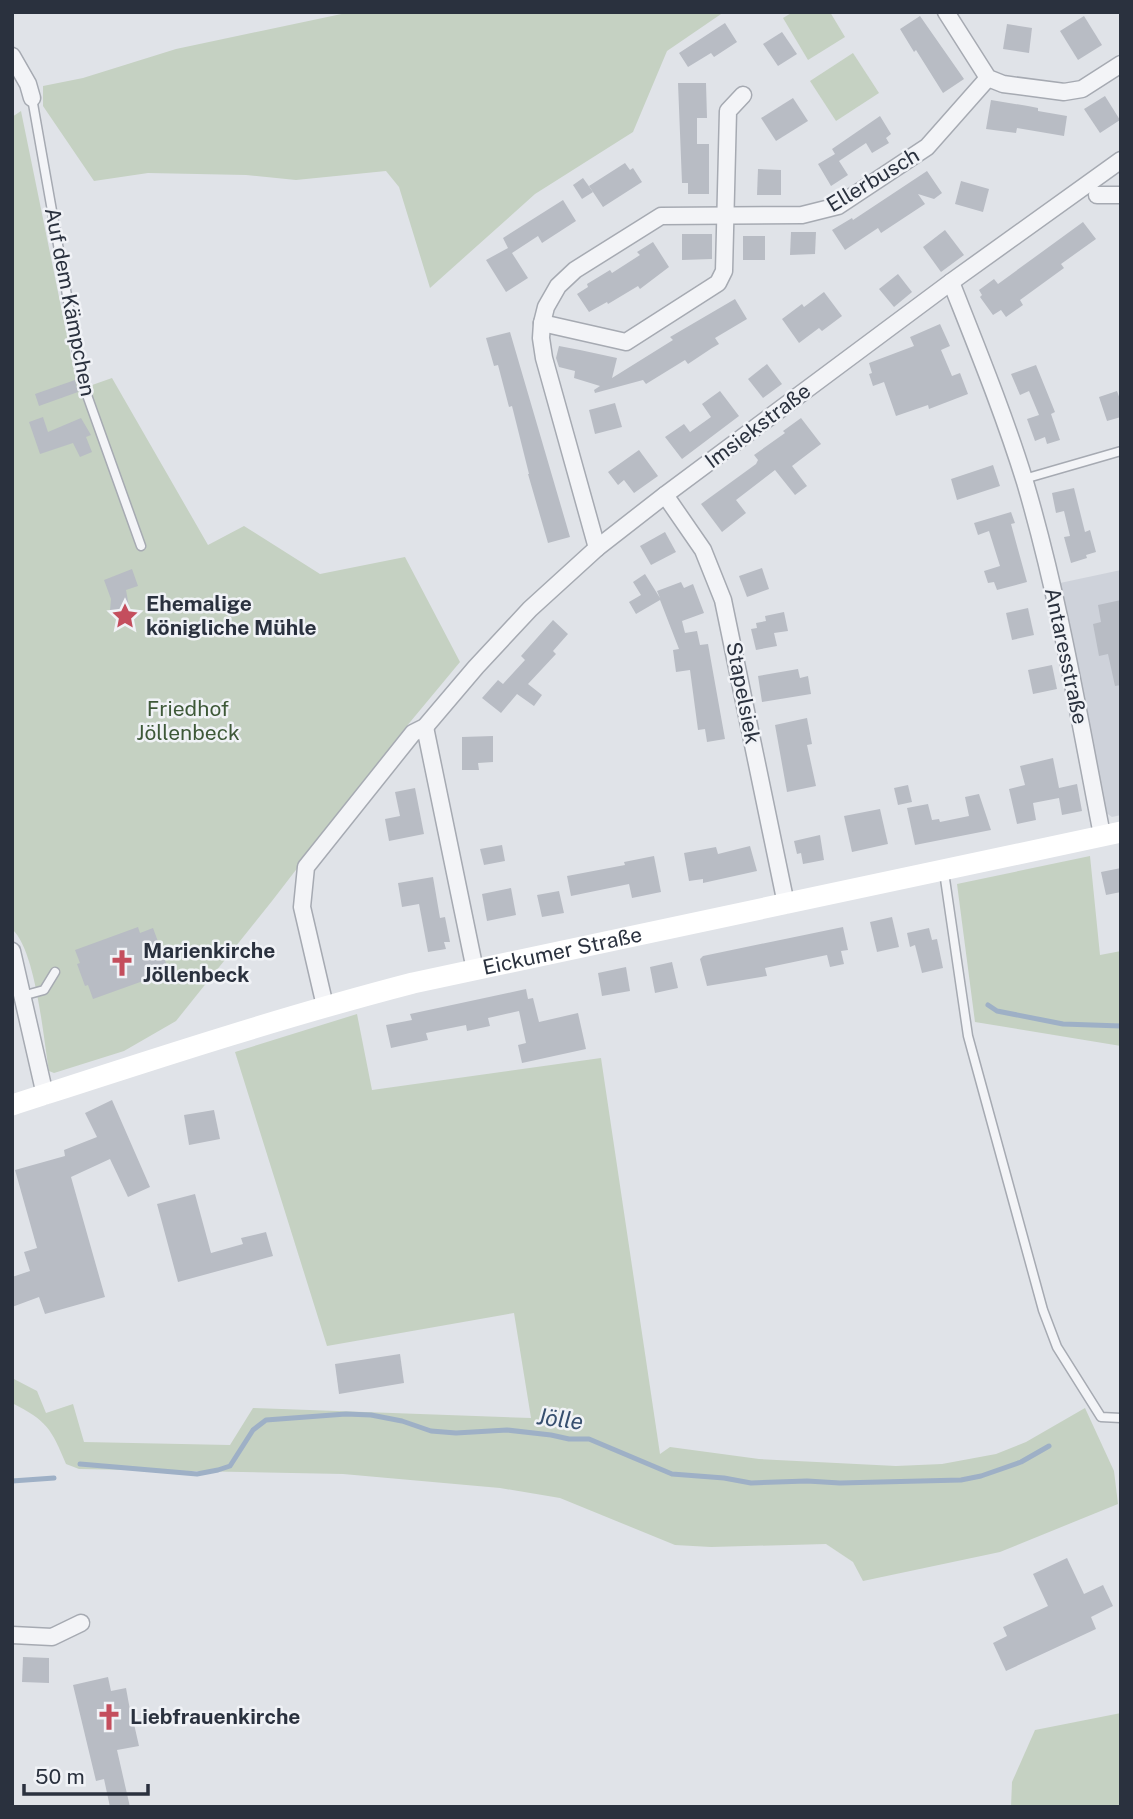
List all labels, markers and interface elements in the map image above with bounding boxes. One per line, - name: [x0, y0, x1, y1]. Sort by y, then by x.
- street label: Ellerbusch: [822, 142, 924, 217]
- street label: Auf dem Kämpchen: [40, 205, 101, 398]
- street label: Imsiekstraße: [700, 378, 815, 473]
- street label: Antaresstraße: [1040, 585, 1093, 726]
- place label: Ehemalige königliche Mühle: [146, 591, 317, 640]
- place icon: Ehemalige königliche Mühle: [110, 601, 140, 631]
- street label: Stapelsiek: [721, 640, 766, 746]
- park label: Friedhof Jöllenbeck: [136, 696, 240, 745]
- street label: Eickumer Straße: [480, 922, 644, 980]
- place label: Marienkirche Jöllenbeck: [143, 938, 275, 987]
- church icon: Marienkirche Jöllenbeck: [107, 948, 137, 978]
- water label: Jölle: [535, 1402, 585, 1435]
- church icon: Liebfrauenkirche: [94, 1702, 124, 1732]
- place label: Liebfrauenkirche: [130, 1704, 300, 1729]
- scale bar: [24, 1752, 149, 1796]
- text: 50 m: [35, 1764, 85, 1789]

